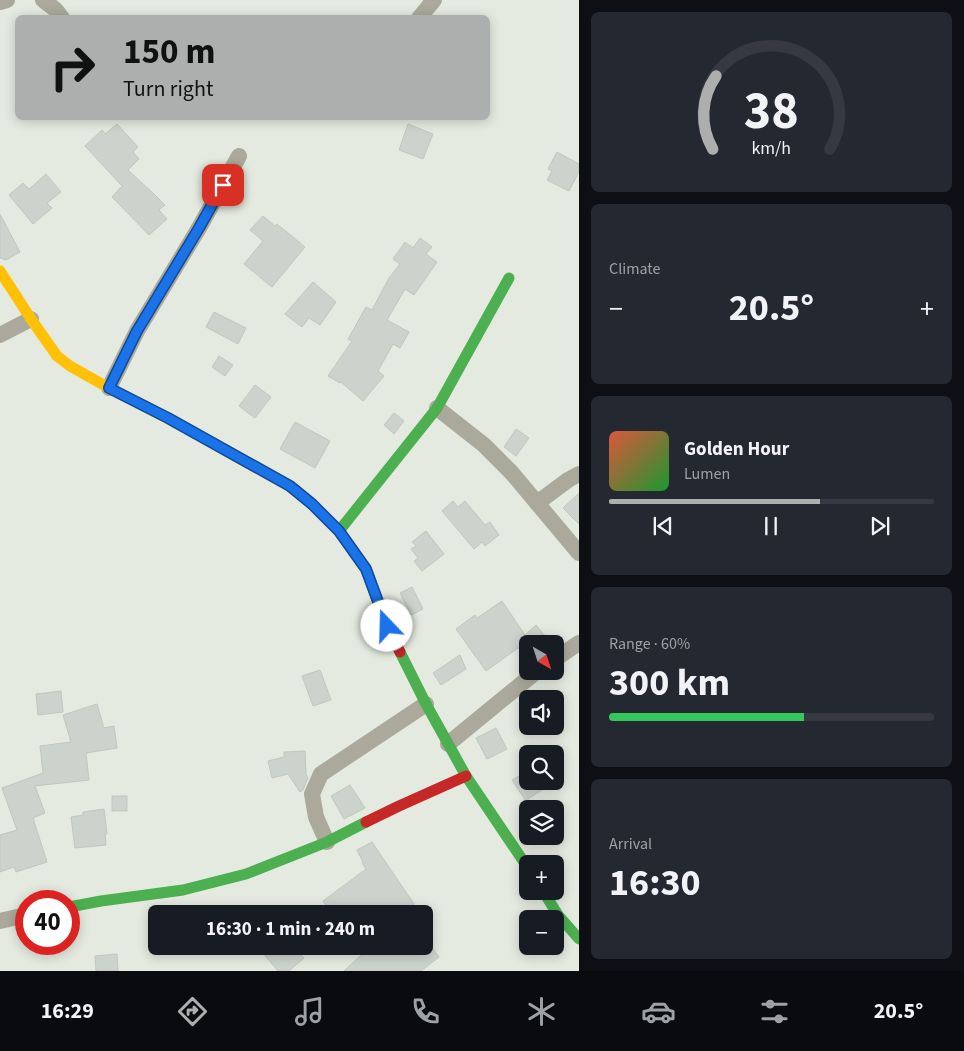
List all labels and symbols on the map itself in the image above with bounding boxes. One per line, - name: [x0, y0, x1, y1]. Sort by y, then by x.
- pin: [202, 164, 244, 206]
- position arrow: [360, 599, 412, 651]
- north arrow: [519, 635, 564, 680]
- speed limit sign: 40: [15, 890, 80, 955]

